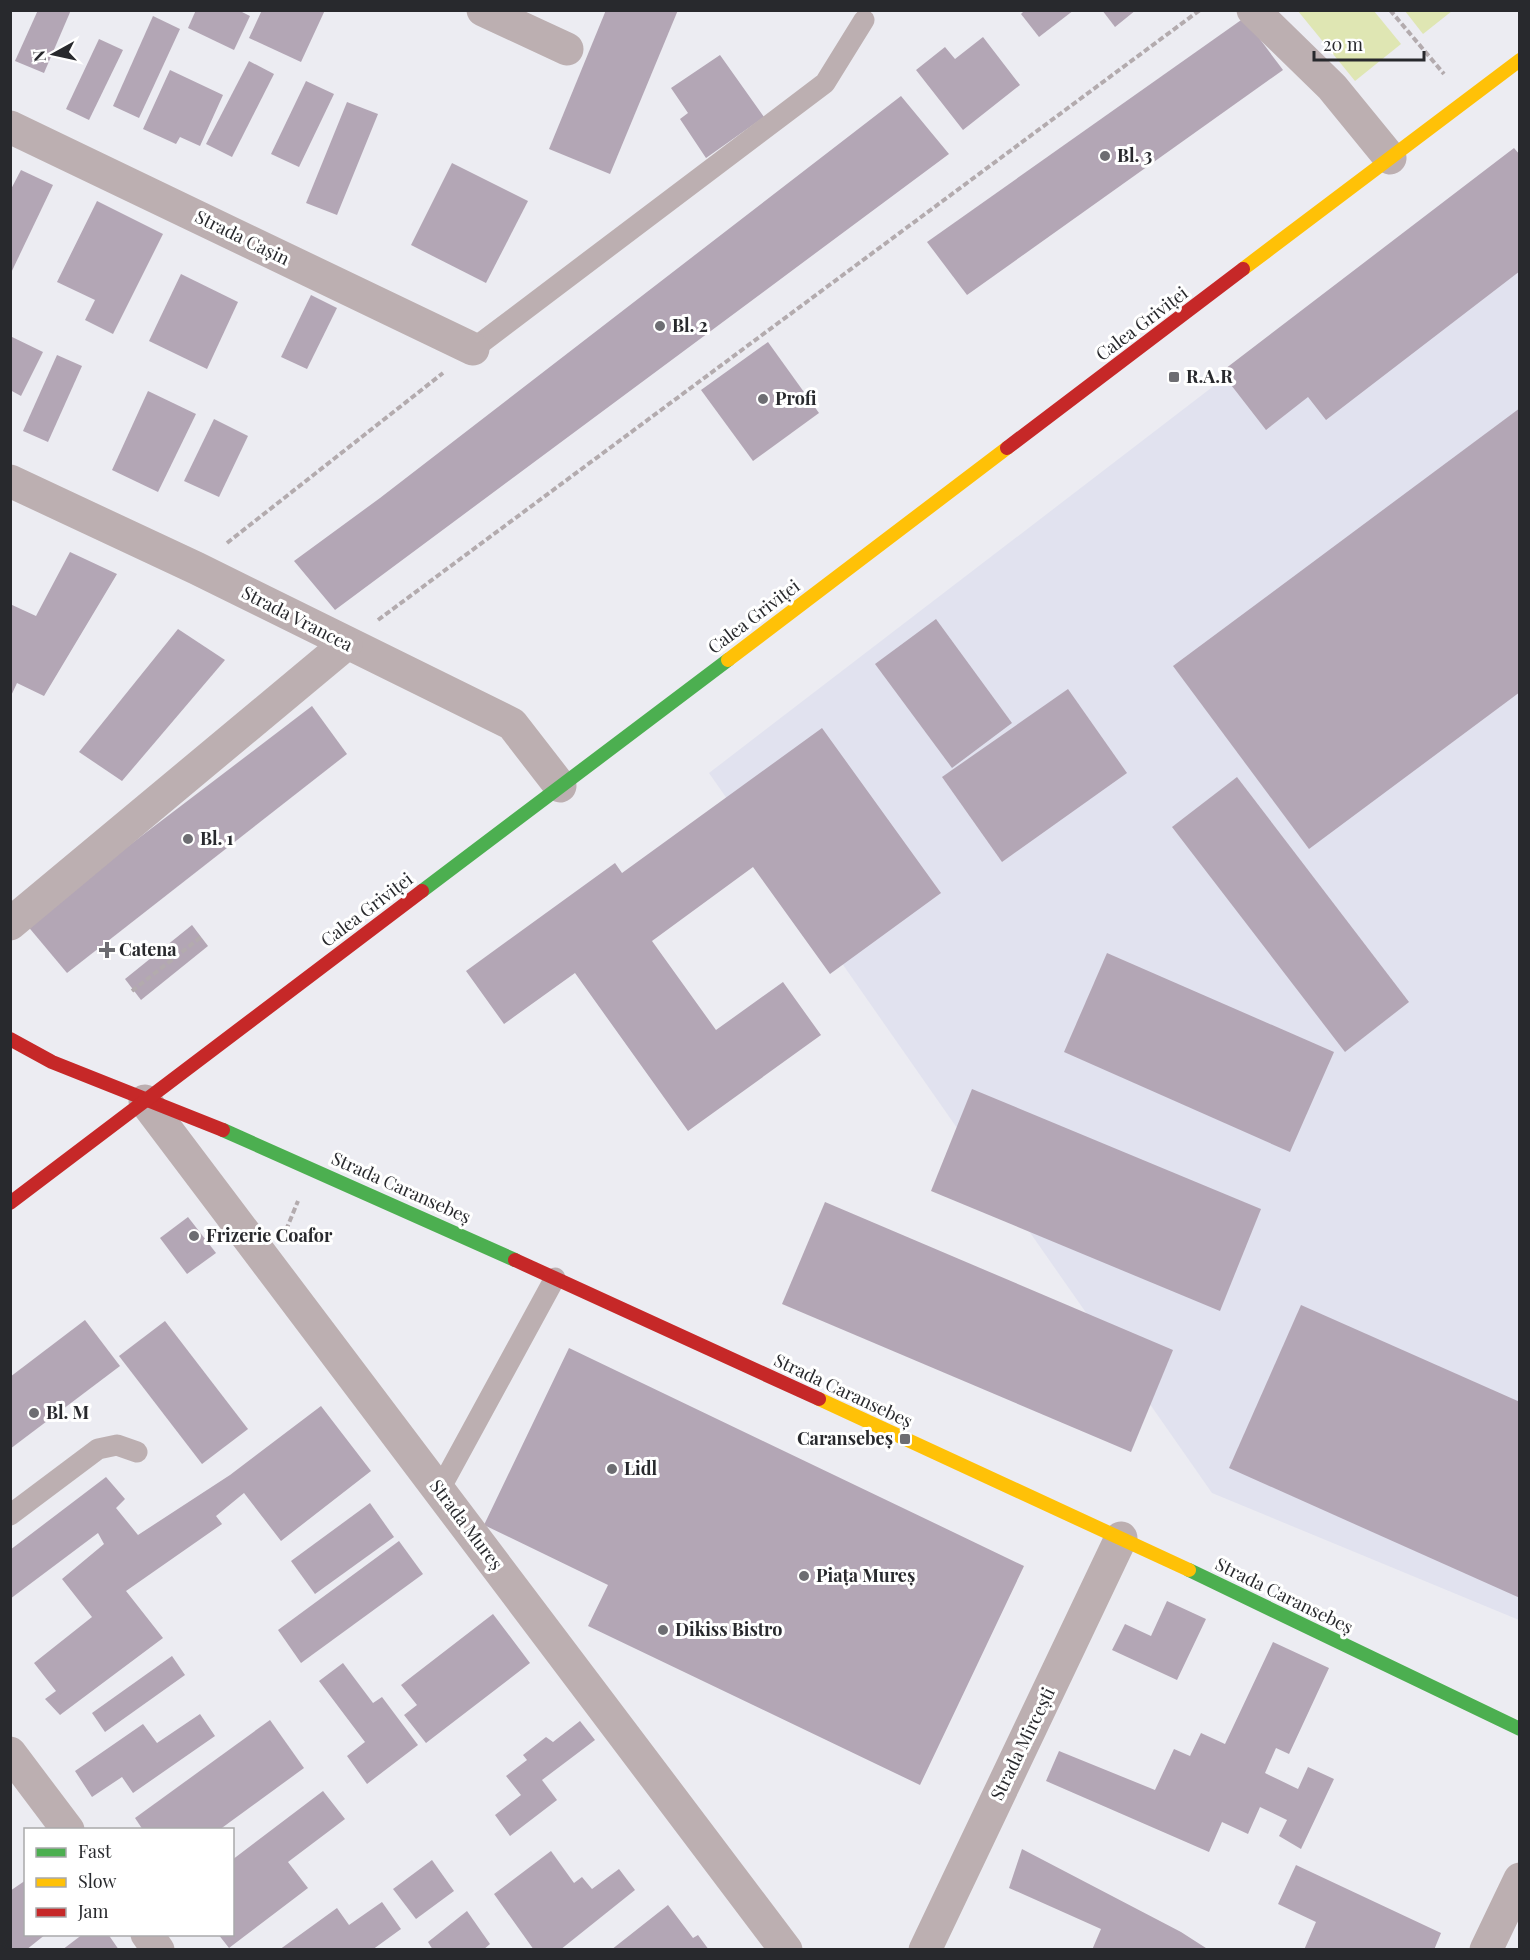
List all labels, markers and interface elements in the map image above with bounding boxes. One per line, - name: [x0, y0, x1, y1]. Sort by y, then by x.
- north arrow: [24, 24, 84, 84]
- scale bar: [1314, 24, 1424, 62]
- text: 20 m: [1323, 32, 1363, 56]
- text: N: [27, 49, 50, 63]
- place label: Bl. 3: [1117, 143, 1152, 167]
- marker: Bl. 3: [1098, 149, 1112, 163]
- street label: Strada Cașin: [191, 204, 294, 270]
- street label: Calea Griviței: [1090, 281, 1192, 366]
- place label: Bl. 2: [672, 313, 708, 337]
- marker: Bl. 2: [653, 319, 667, 333]
- place label: R.A.R: [1186, 364, 1233, 388]
- marker: R.A.R: [1167, 370, 1181, 384]
- place label: Profi: [775, 386, 817, 410]
- marker: Profi: [756, 392, 770, 406]
- street label: Calea Griviței: [702, 574, 804, 659]
- street label: Strada Vrancea: [238, 580, 357, 656]
- place label: Bl. 1: [200, 826, 234, 850]
- marker: Bl. 1: [181, 832, 195, 846]
- street label: Calea Griviței: [315, 867, 417, 952]
- place label: Catena: [119, 937, 177, 961]
- marker: Catena: [100, 943, 114, 957]
- street label: Strada Caransebeș: [328, 1146, 475, 1229]
- place label: Frizerie Coafor: [206, 1223, 333, 1247]
- marker: Frizerie Coafor: [187, 1229, 201, 1243]
- street label: Strada Caransebeș: [770, 1347, 917, 1433]
- place label: Bl. M: [46, 1400, 90, 1424]
- marker: Bl. M: [27, 1406, 41, 1420]
- place label: Caransebeș: [797, 1426, 893, 1450]
- marker: Caransebeș: [898, 1432, 912, 1446]
- place label: Lidl: [624, 1456, 657, 1480]
- marker: Lidl: [605, 1462, 619, 1476]
- street label: Strada Mureș: [425, 1474, 509, 1575]
- street label: Strada Caransebeș: [1212, 1551, 1357, 1639]
- place label: Piața Mureș: [816, 1563, 915, 1587]
- marker: Piața Mureș: [797, 1569, 811, 1583]
- place label: Dikiss Bistro: [675, 1617, 782, 1641]
- marker: Dikiss Bistro: [656, 1623, 670, 1637]
- street label: Strada Mircești: [984, 1683, 1060, 1804]
- legend: [24, 1828, 234, 1936]
- text: Fast: [78, 1839, 112, 1863]
- text: Slow: [78, 1869, 116, 1893]
- text: Jam: [77, 1899, 108, 1923]

